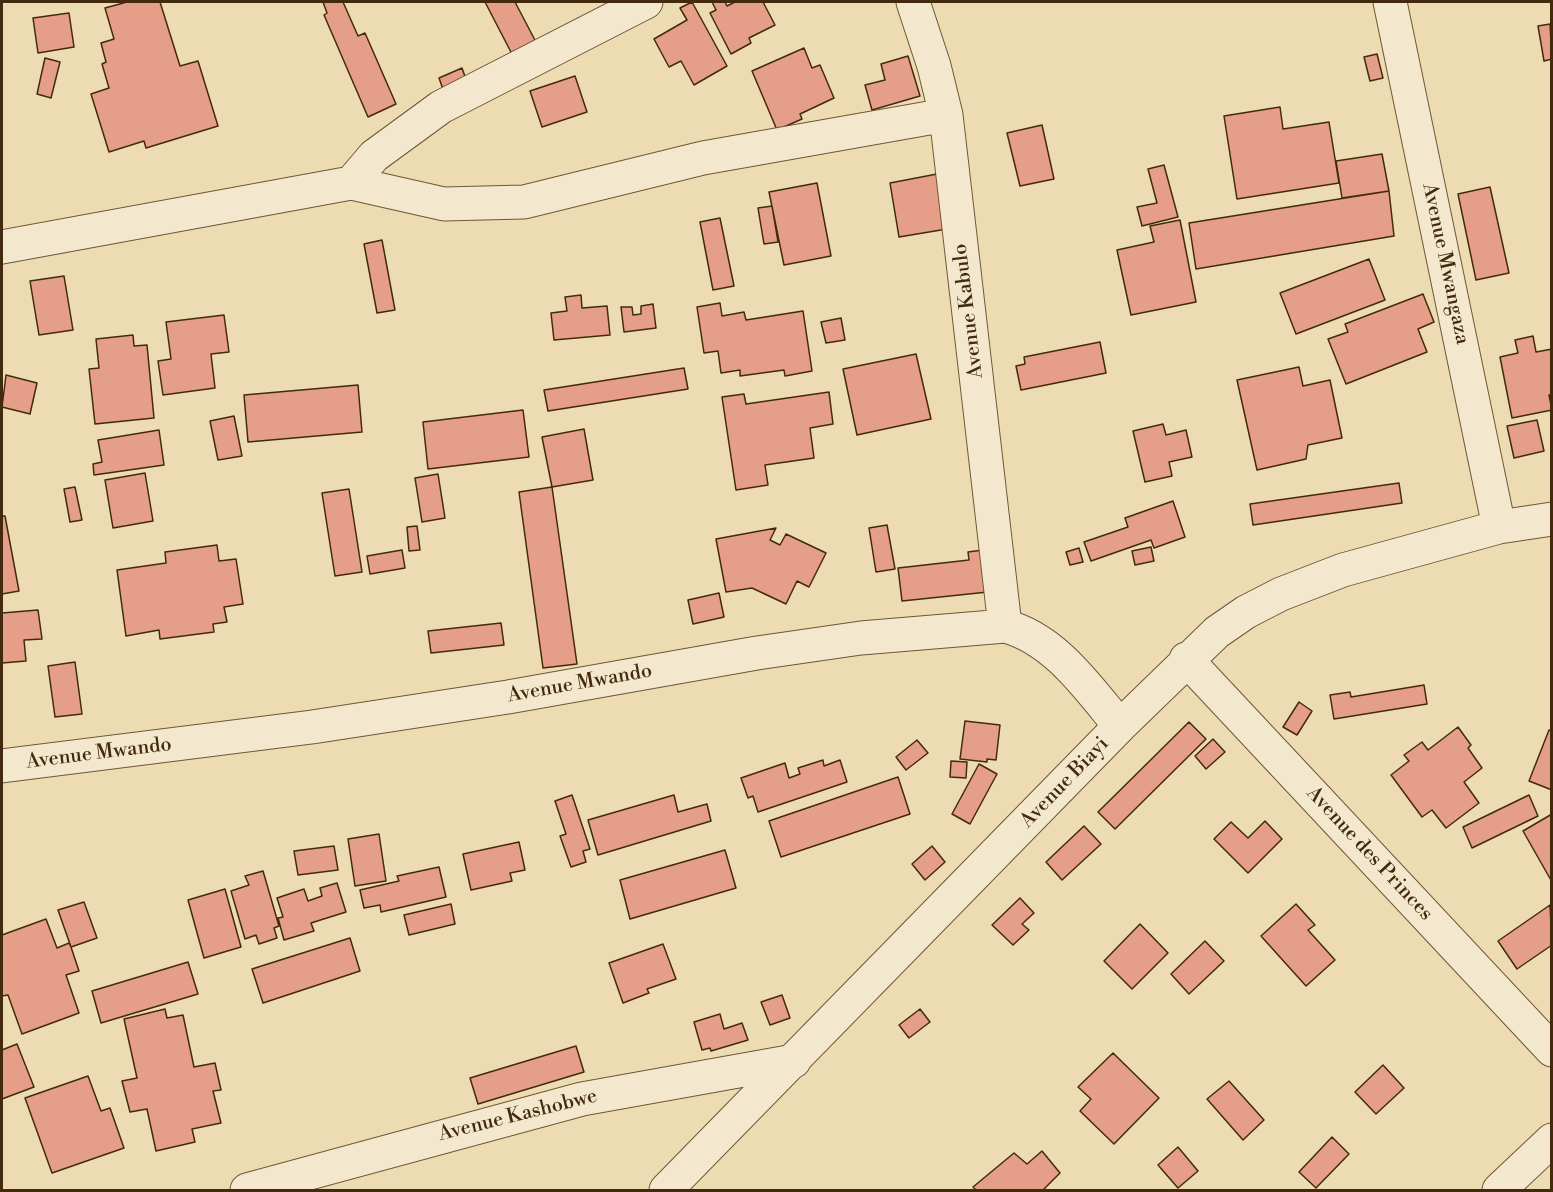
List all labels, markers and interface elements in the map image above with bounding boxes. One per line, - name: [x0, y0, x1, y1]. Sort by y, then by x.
- street label: Avenue Mwangaza: [1416, 181, 1474, 347]
- street label: Avenue Kabulo: [949, 242, 989, 380]
- street label: Avenue Mwando: [506, 659, 654, 709]
- street label: Avenue Mwando: [25, 733, 173, 775]
- street label: Avenue Biayi: [1016, 733, 1114, 833]
- street label: Avenue des Princes: [1301, 782, 1437, 926]
- street label: Avenue Kashobwe: [436, 1085, 600, 1147]

